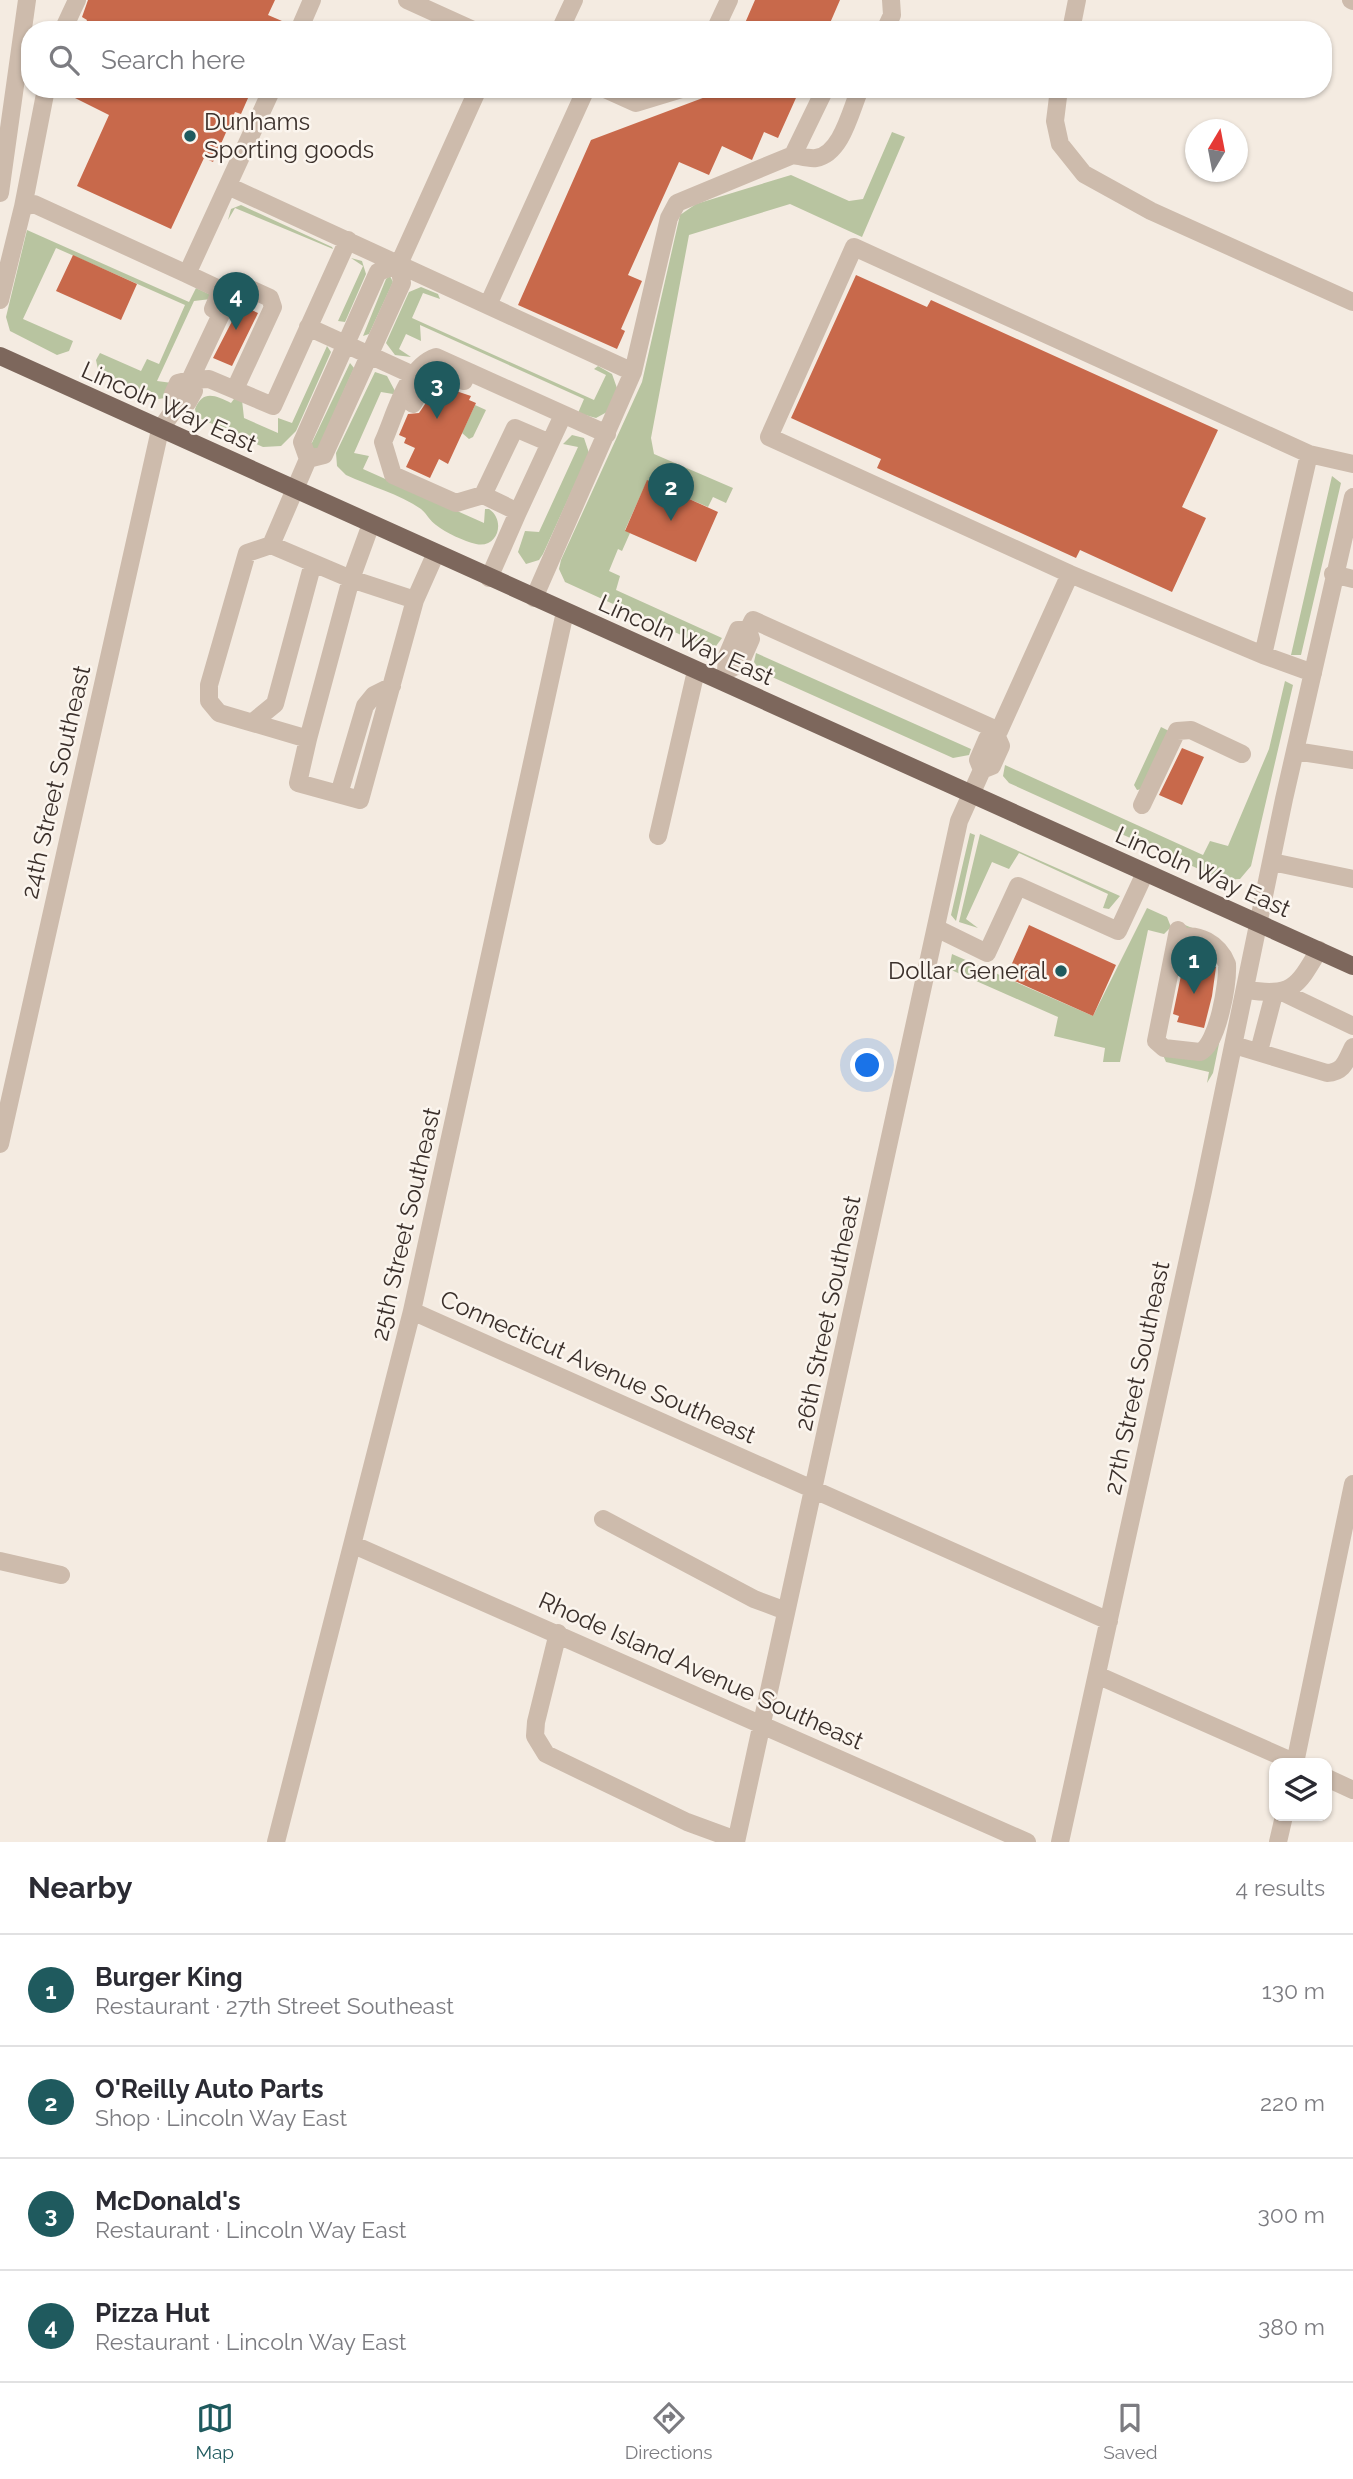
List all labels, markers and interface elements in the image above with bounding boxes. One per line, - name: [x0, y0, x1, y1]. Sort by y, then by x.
- search box: [21, 21, 1332, 98]
- icon: search: [45, 41, 83, 79]
- text: Search here: [101, 45, 245, 75]
- place label: Dunhams Sporting goods: [204, 107, 374, 164]
- north arrow: [1185, 119, 1248, 182]
- marker: Dunhams Sporting goods: [182, 128, 198, 144]
- pin: 4: [213, 272, 259, 330]
- street label: Lincoln Way East: [77, 355, 261, 458]
- pin: 3: [414, 361, 460, 419]
- pin: 2: [648, 463, 694, 521]
- street label: Lincoln Way East: [594, 588, 778, 691]
- street label: 24th Street Southeast: [15, 663, 96, 901]
- street label: Lincoln Way East: [1111, 820, 1295, 923]
- pin: 1: [1171, 936, 1217, 994]
- place label: Dollar General: [888, 956, 1047, 985]
- marker: Dollar General: [1053, 963, 1069, 979]
- your location: [850, 1048, 884, 1082]
- street label: 25th Street Southeast: [365, 1105, 446, 1343]
- street label: 26th Street Southeast: [788, 1193, 867, 1433]
- street label: 27th Street Southeast: [1098, 1258, 1175, 1497]
- street label: Connecticut Avenue Southeast: [436, 1284, 760, 1449]
- street label: Rhode Island Avenue Southeast: [534, 1586, 868, 1755]
- map controls: [1269, 1758, 1332, 1821]
- button: layers: [1269, 1758, 1332, 1821]
- text: Nearby: [28, 1870, 132, 1905]
- text: 4 results: [1236, 1874, 1325, 1901]
- text: Burger King: [95, 1962, 243, 1992]
- text: 1: [45, 1977, 57, 2004]
- text: 130 m: [1262, 1977, 1325, 2004]
- text: Restaurant · 27th Street Southeast: [95, 1992, 454, 2019]
- text: O'Reilly Auto Parts: [95, 2074, 324, 2104]
- text: 2: [45, 2089, 57, 2116]
- text: 220 m: [1260, 2089, 1325, 2116]
- text: Shop · Lincoln Way East: [95, 2104, 347, 2131]
- text: McDonald's: [95, 2186, 241, 2216]
- text: 3: [45, 2201, 57, 2228]
- text: 300 m: [1258, 2201, 1325, 2228]
- text: Restaurant · Lincoln Way East: [95, 2216, 407, 2243]
- text: Pizza Hut: [95, 2298, 210, 2328]
- text: 4: [44, 2313, 58, 2340]
- text: 380 m: [1258, 2313, 1325, 2340]
- text: Restaurant · Lincoln Way East: [95, 2328, 407, 2355]
- tab: Map: [195, 2399, 234, 2463]
- tab: Directions: [625, 2399, 713, 2463]
- tab: Saved: [1103, 2399, 1158, 2463]

